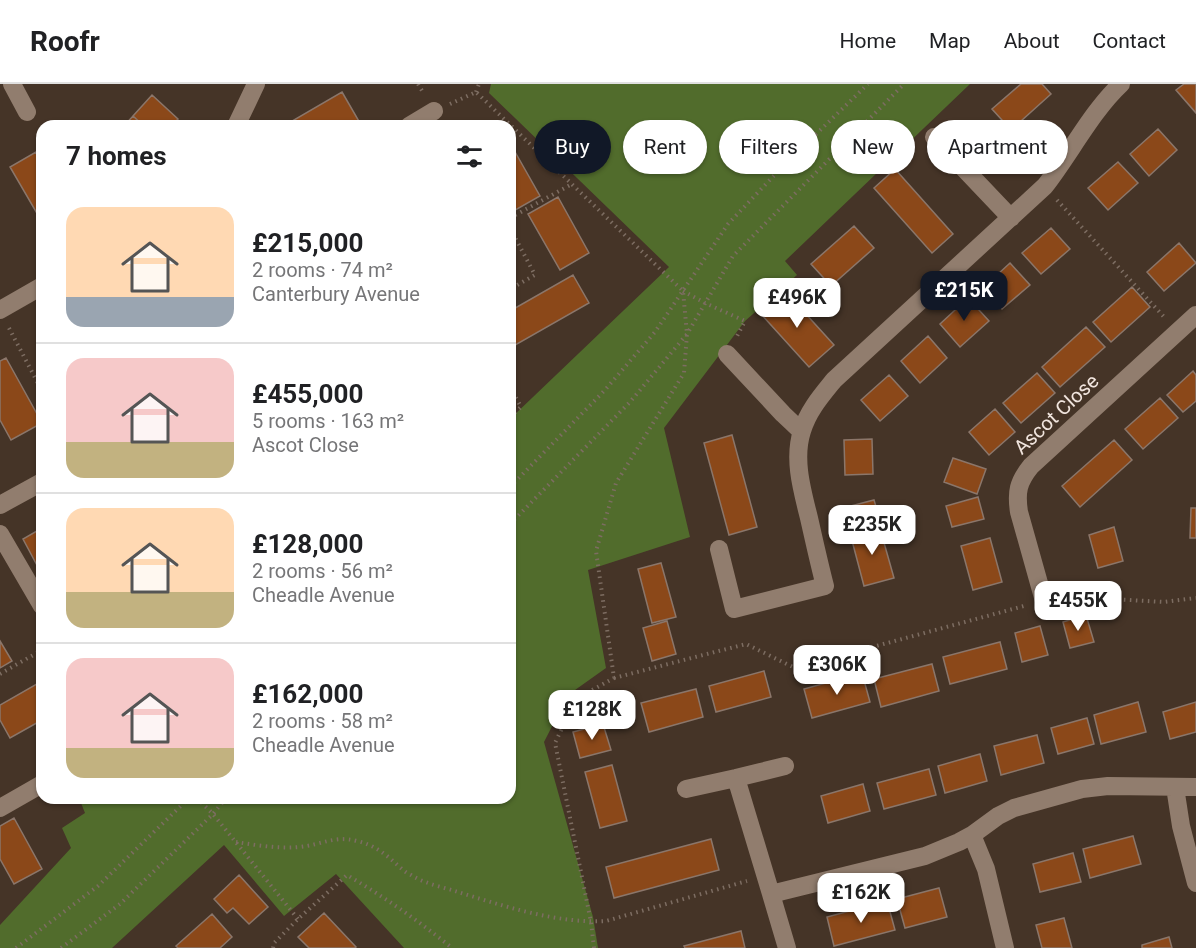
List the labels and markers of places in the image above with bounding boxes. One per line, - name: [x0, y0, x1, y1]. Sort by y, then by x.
- pin: £215K: [922, 271, 1006, 322]
- pin: £496K: [755, 278, 839, 329]
- pin: £235K: [830, 505, 914, 556]
- pin: £455K: [1036, 581, 1120, 632]
- pin: £306K: [795, 645, 879, 696]
- pin: £128K: [550, 690, 634, 741]
- pin: £162K: [819, 873, 903, 924]

